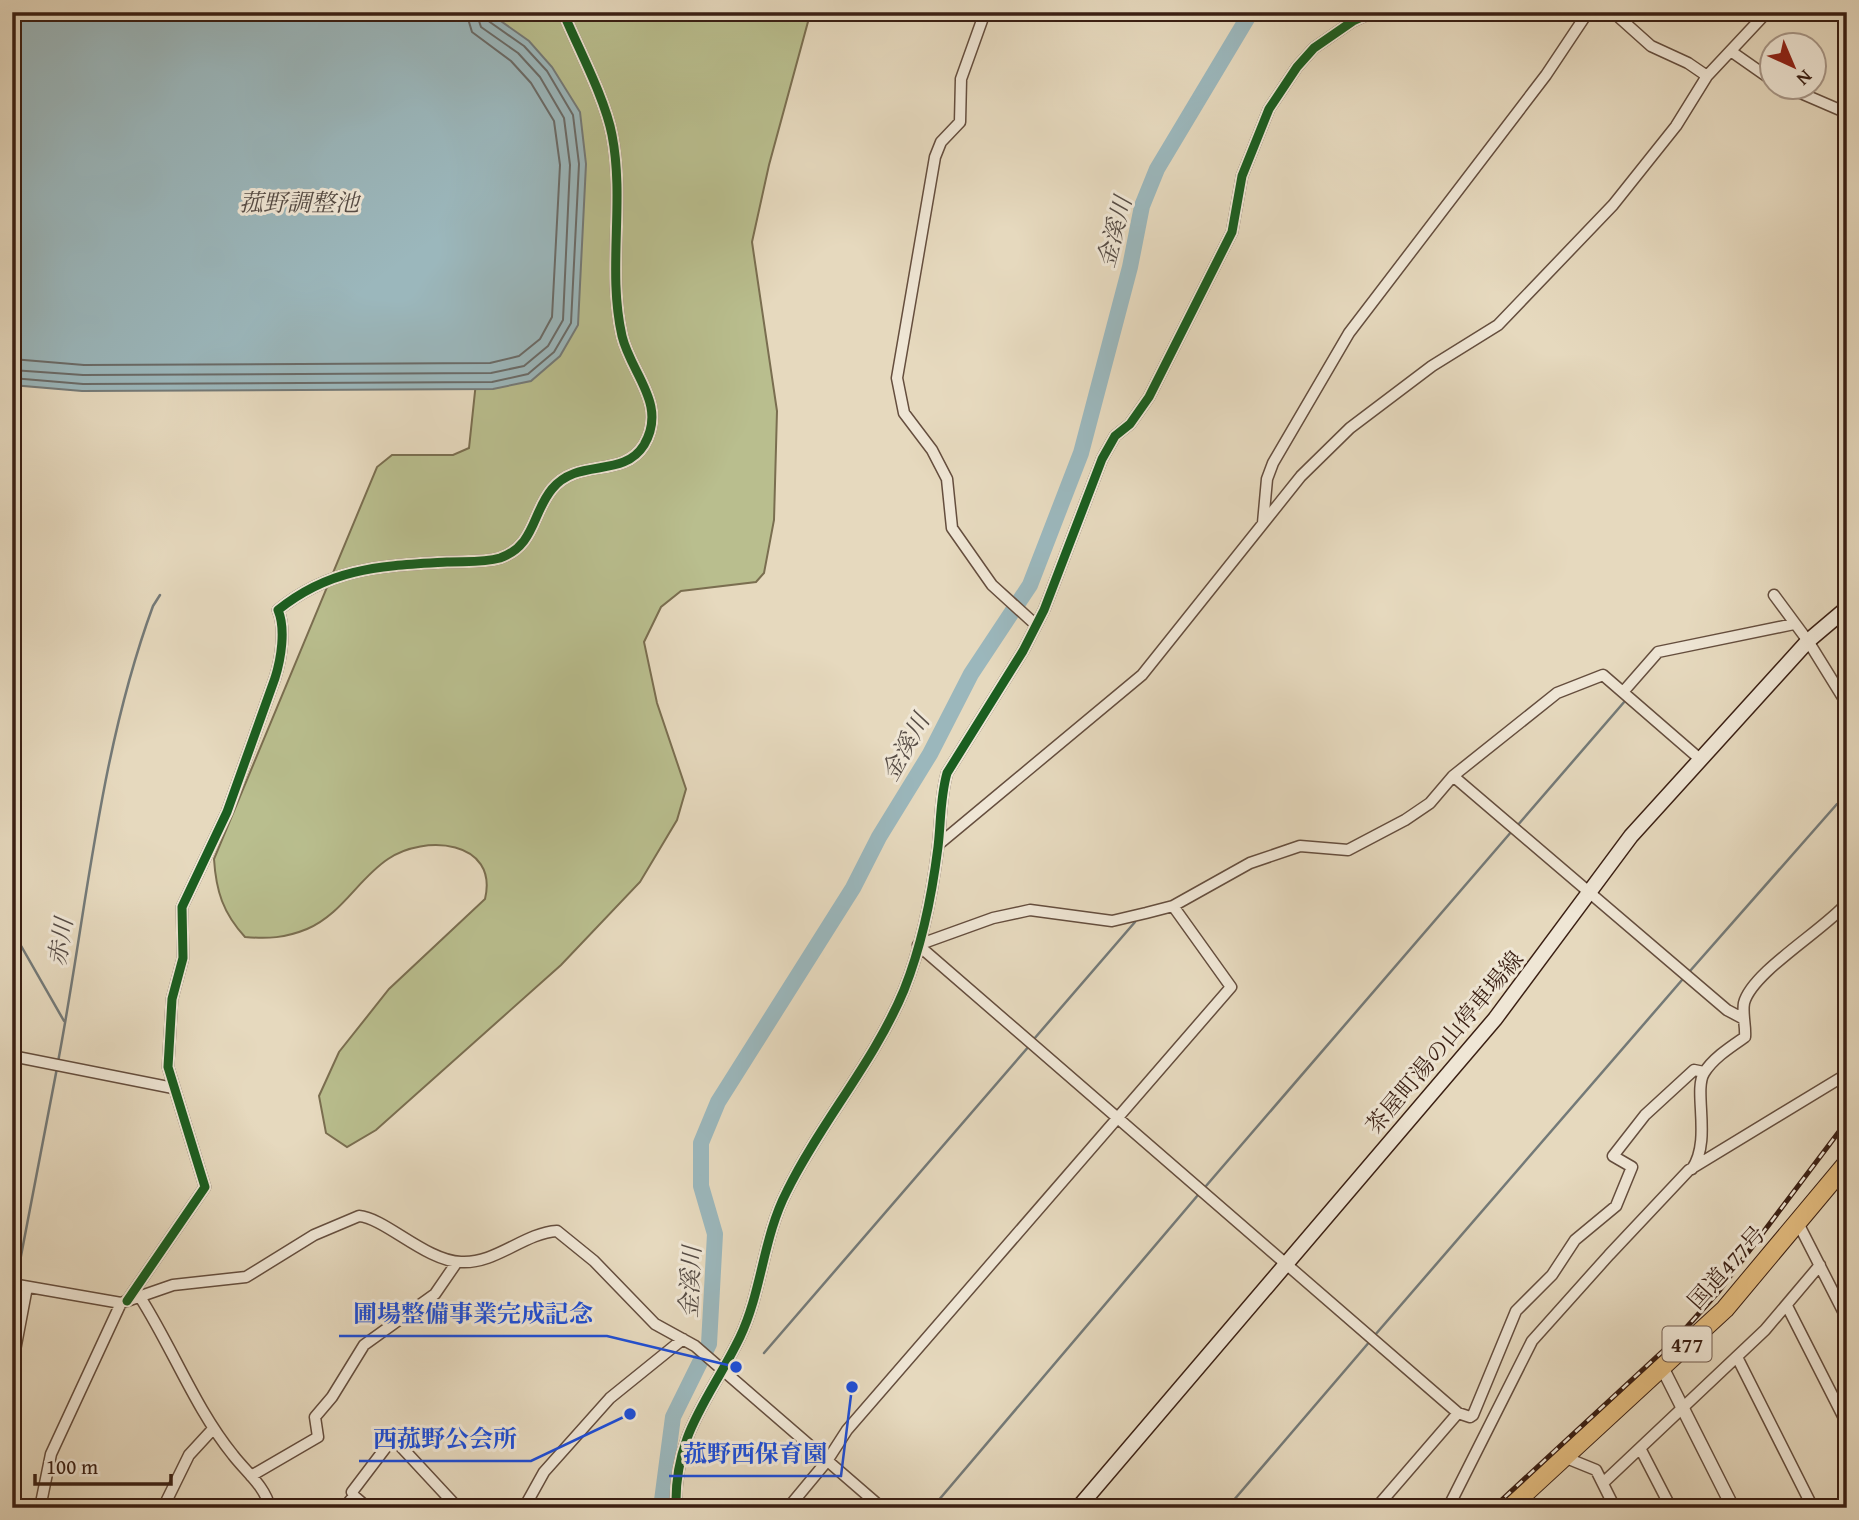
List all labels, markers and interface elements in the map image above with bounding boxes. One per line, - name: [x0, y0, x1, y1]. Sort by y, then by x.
- north arrow: [1758, 32, 1828, 102]
- text: N: [1790, 64, 1819, 93]
- water label: 菰野調整池: [239, 185, 362, 220]
- water label: 金溪川: [1088, 190, 1141, 271]
- water label: 金溪川: [872, 704, 939, 787]
- water label: 赤川: [39, 913, 82, 968]
- street label: 茶屋町湯の山停車場線: [1357, 943, 1531, 1141]
- street label: 国道477号: [1680, 1218, 1772, 1316]
- water label: 金溪川: [671, 1242, 710, 1319]
- callout: 圃場整備事業完成記念: [339, 1291, 607, 1336]
- text: 圃場整備事業完成記念: [353, 1296, 593, 1331]
- road number: 477: [1662, 1326, 1712, 1362]
- callout: 西菰野公会所: [359, 1416, 531, 1461]
- text: 西菰野公会所: [373, 1421, 517, 1456]
- callout: 菰野西保育園: [669, 1431, 841, 1476]
- text: 菰野西保育園: [683, 1436, 827, 1471]
- scale bar: [35, 1443, 172, 1487]
- text: 100 m: [46, 1451, 98, 1482]

